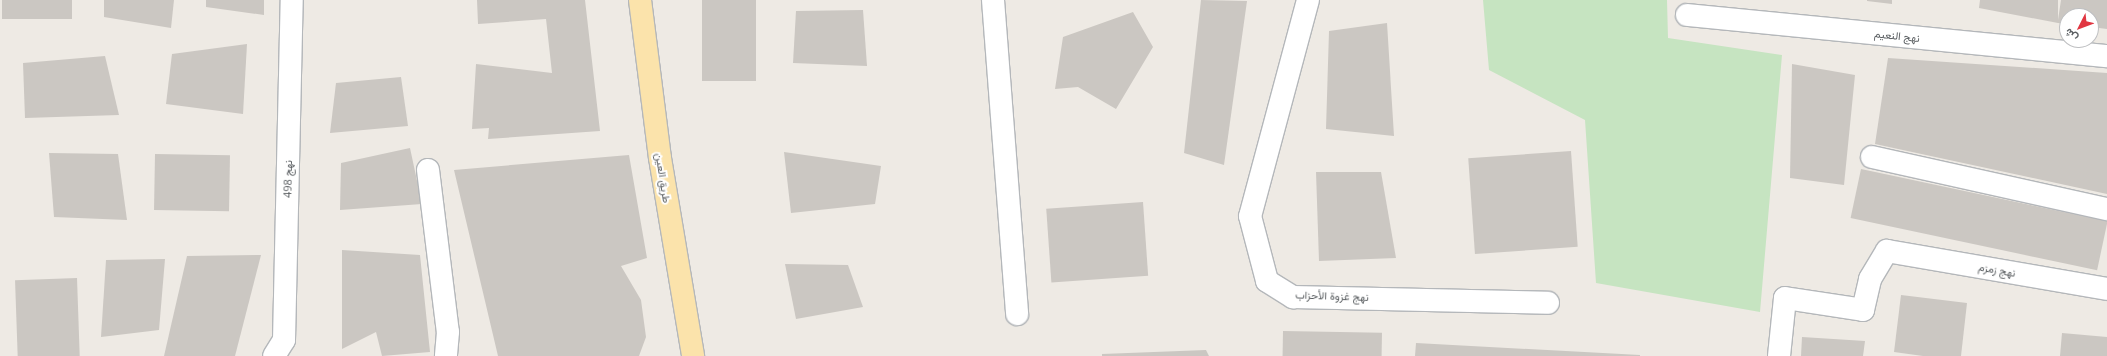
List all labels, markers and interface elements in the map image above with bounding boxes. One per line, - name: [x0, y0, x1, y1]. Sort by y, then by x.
- north arrow: [2059, 8, 2099, 48]
- text: ش: [2060, 26, 2080, 46]
- street label: نهج النعيم: [1874, 27, 1920, 45]
- street label: طريق العين: [653, 152, 673, 204]
- street label: نهج 498: [281, 160, 295, 198]
- street label: نهج زمزم: [1977, 260, 2017, 280]
- street label: نهج غزوة الأحزاب: [1295, 288, 1369, 304]

